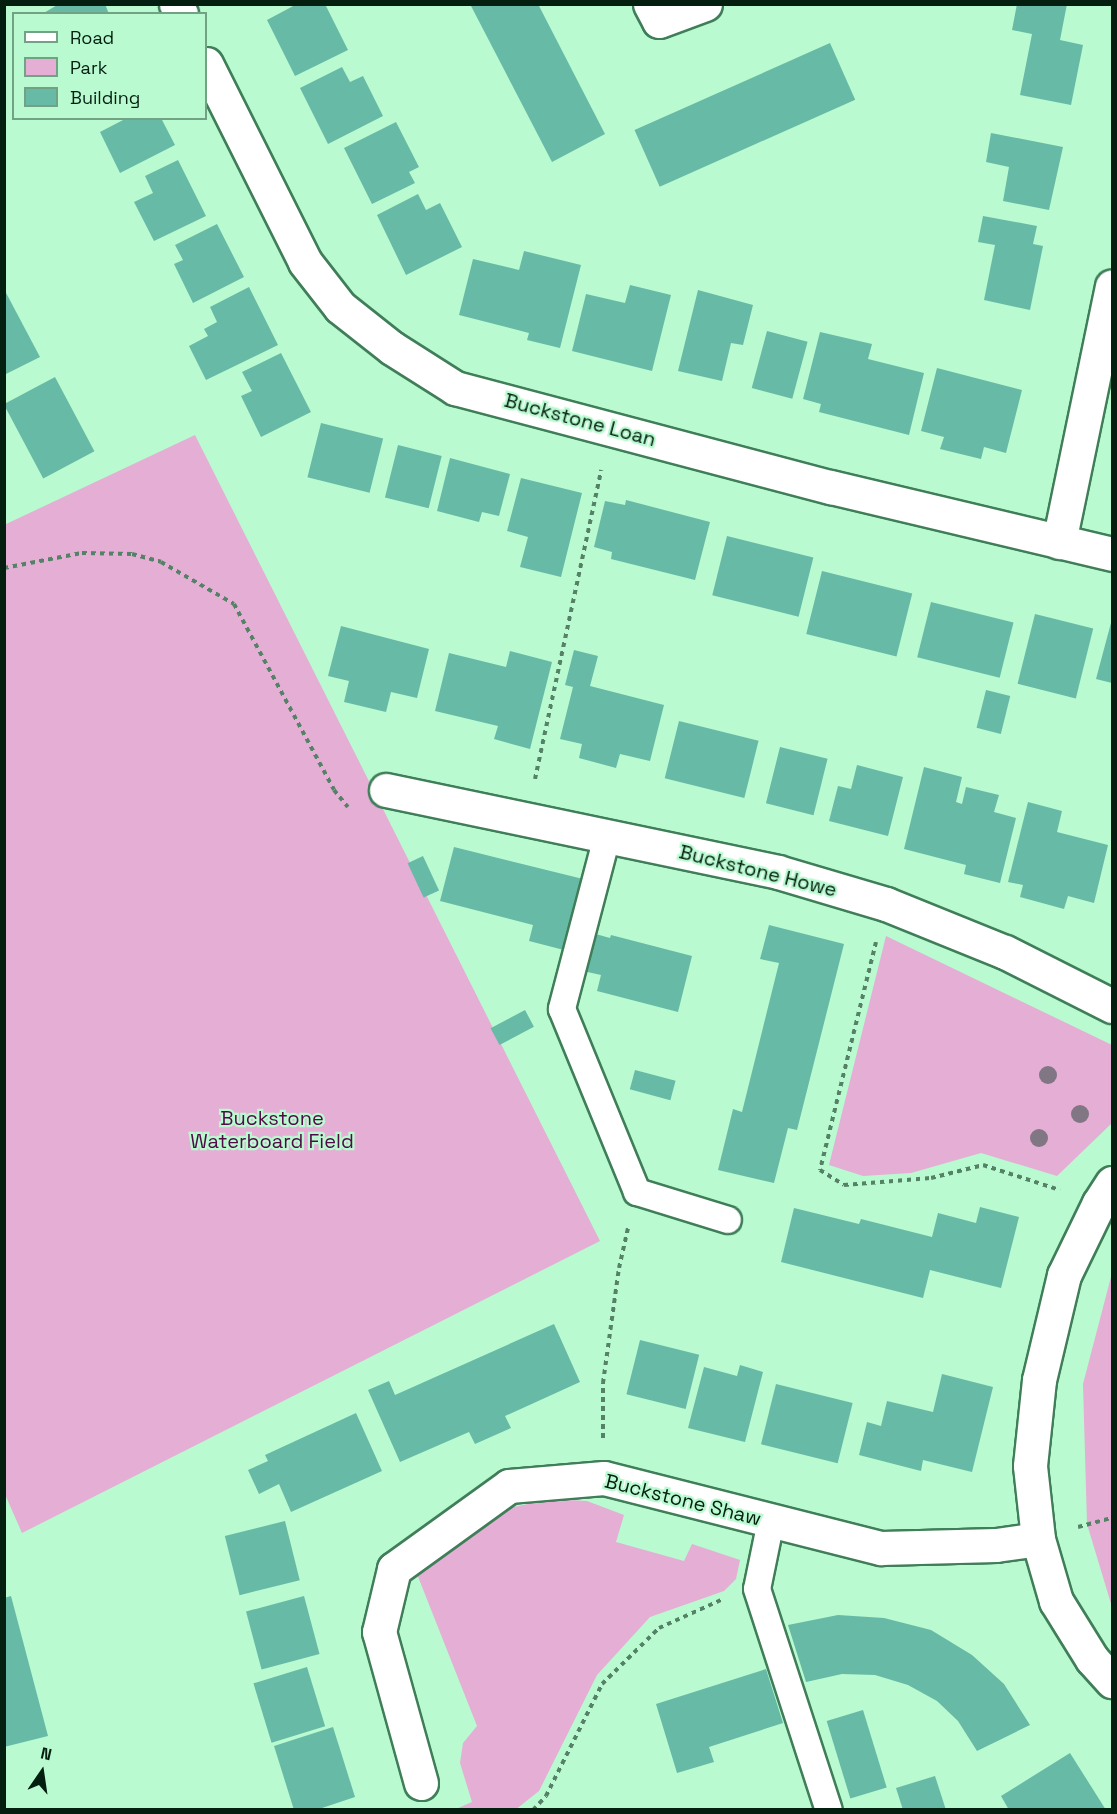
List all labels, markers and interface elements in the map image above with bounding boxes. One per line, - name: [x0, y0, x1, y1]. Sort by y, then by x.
- legend: [12, 12, 207, 120]
- text: Road: [70, 26, 114, 49]
- text: Park: [70, 56, 107, 79]
- text: Building: [70, 86, 140, 109]
- street label: Buckstone Loan: [502, 388, 658, 452]
- street label: Buckstone Howe: [677, 840, 839, 902]
- park label: Buckstone Waterboard Field: [190, 1107, 354, 1154]
- street label: Buckstone Shaw: [602, 1469, 764, 1531]
- north arrow: [12, 1742, 72, 1802]
- text: N: [39, 1743, 54, 1765]

